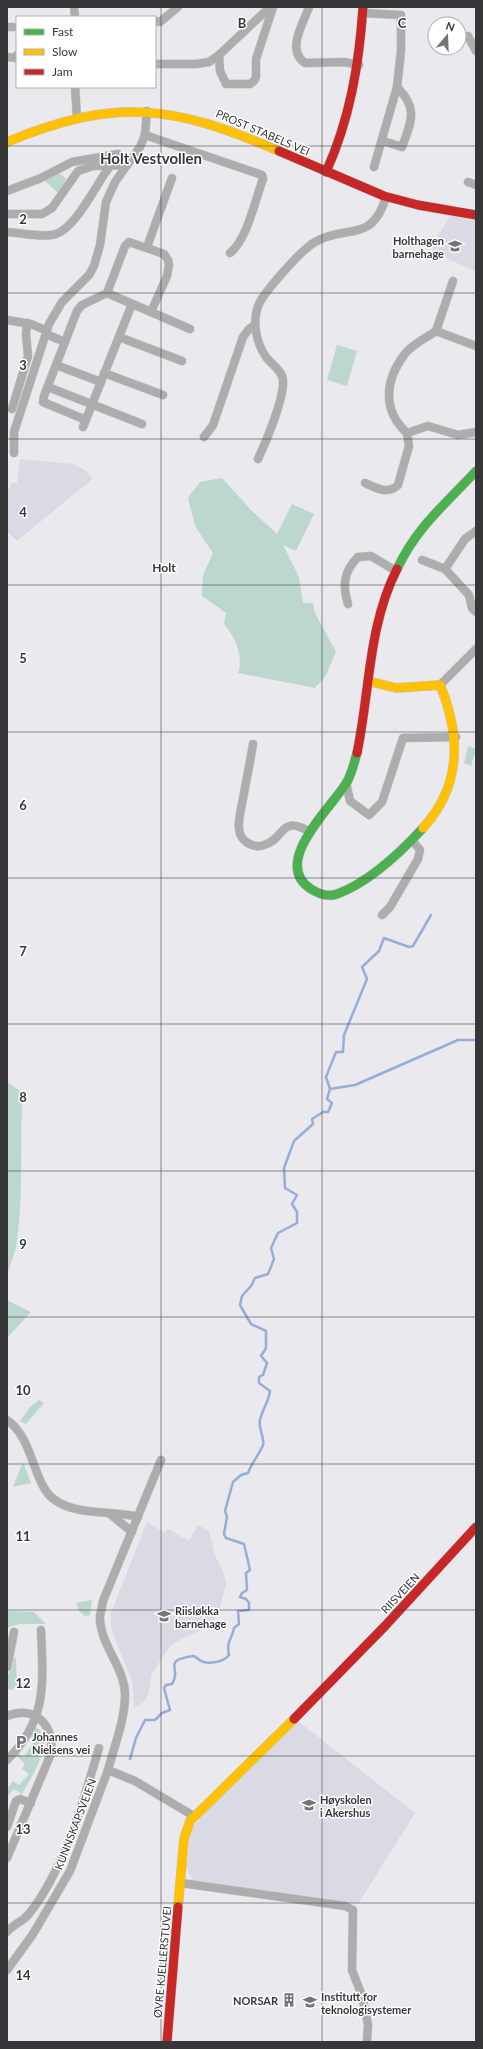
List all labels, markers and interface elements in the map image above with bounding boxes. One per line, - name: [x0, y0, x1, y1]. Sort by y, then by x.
- text: B: [238, 15, 247, 31]
- text: C: [398, 15, 407, 31]
- legend: [16, 16, 156, 88]
- north arrow: [427, 16, 467, 56]
- text: N: [444, 19, 457, 34]
- text: Fast: [52, 24, 74, 39]
- text: Slow: [52, 44, 78, 59]
- text: Jam: [52, 64, 73, 79]
- street label: PROST STABELS VEI: [214, 106, 312, 158]
- district label: Holt Vestvollen: [100, 149, 202, 167]
- text: 2: [19, 211, 27, 227]
- place label: Holthagen barnehage: [393, 234, 444, 260]
- school or university icon: Holthagen barnehage: [447, 238, 463, 254]
- text: 3: [19, 357, 27, 373]
- text: 4: [19, 504, 27, 520]
- district label: Holt: [152, 560, 176, 575]
- text: 5: [19, 650, 27, 666]
- text: 6: [19, 797, 27, 813]
- text: 7: [19, 943, 27, 959]
- text: 8: [19, 1089, 27, 1105]
- text: 9: [19, 1236, 27, 1252]
- text: 10: [15, 1382, 31, 1398]
- text: 11: [15, 1528, 31, 1544]
- street label: RIISVEIEN: [378, 1570, 422, 1616]
- place label: Riisløkka barnehage: [175, 1604, 227, 1630]
- school or university icon: Riisløkka barnehage: [156, 1608, 172, 1624]
- text: 12: [15, 1675, 31, 1691]
- place label: Johannes Nielsens vei: [32, 1730, 90, 1756]
- parking icon: Johannes Nielsens vei: [13, 1734, 29, 1750]
- street label: KUNNSKAPSVEIEN: [52, 1776, 98, 1872]
- place label: Høyskolen i Akershus: [320, 1793, 372, 1819]
- school or university icon: Høyskolen i Akershus: [301, 1797, 317, 1813]
- text: 13: [15, 1821, 31, 1837]
- street label: ØVRE KJELLERSTUVEI: [151, 1905, 173, 2019]
- text: 14: [15, 1967, 31, 1983]
- place label: Institutt for teknologisystemer: [321, 1990, 412, 2016]
- building icon: NORSAR: [281, 1992, 297, 2008]
- place label: NORSAR: [233, 1994, 279, 2007]
- school or university icon: Institutt for teknologisystemer: [302, 1994, 318, 2010]

